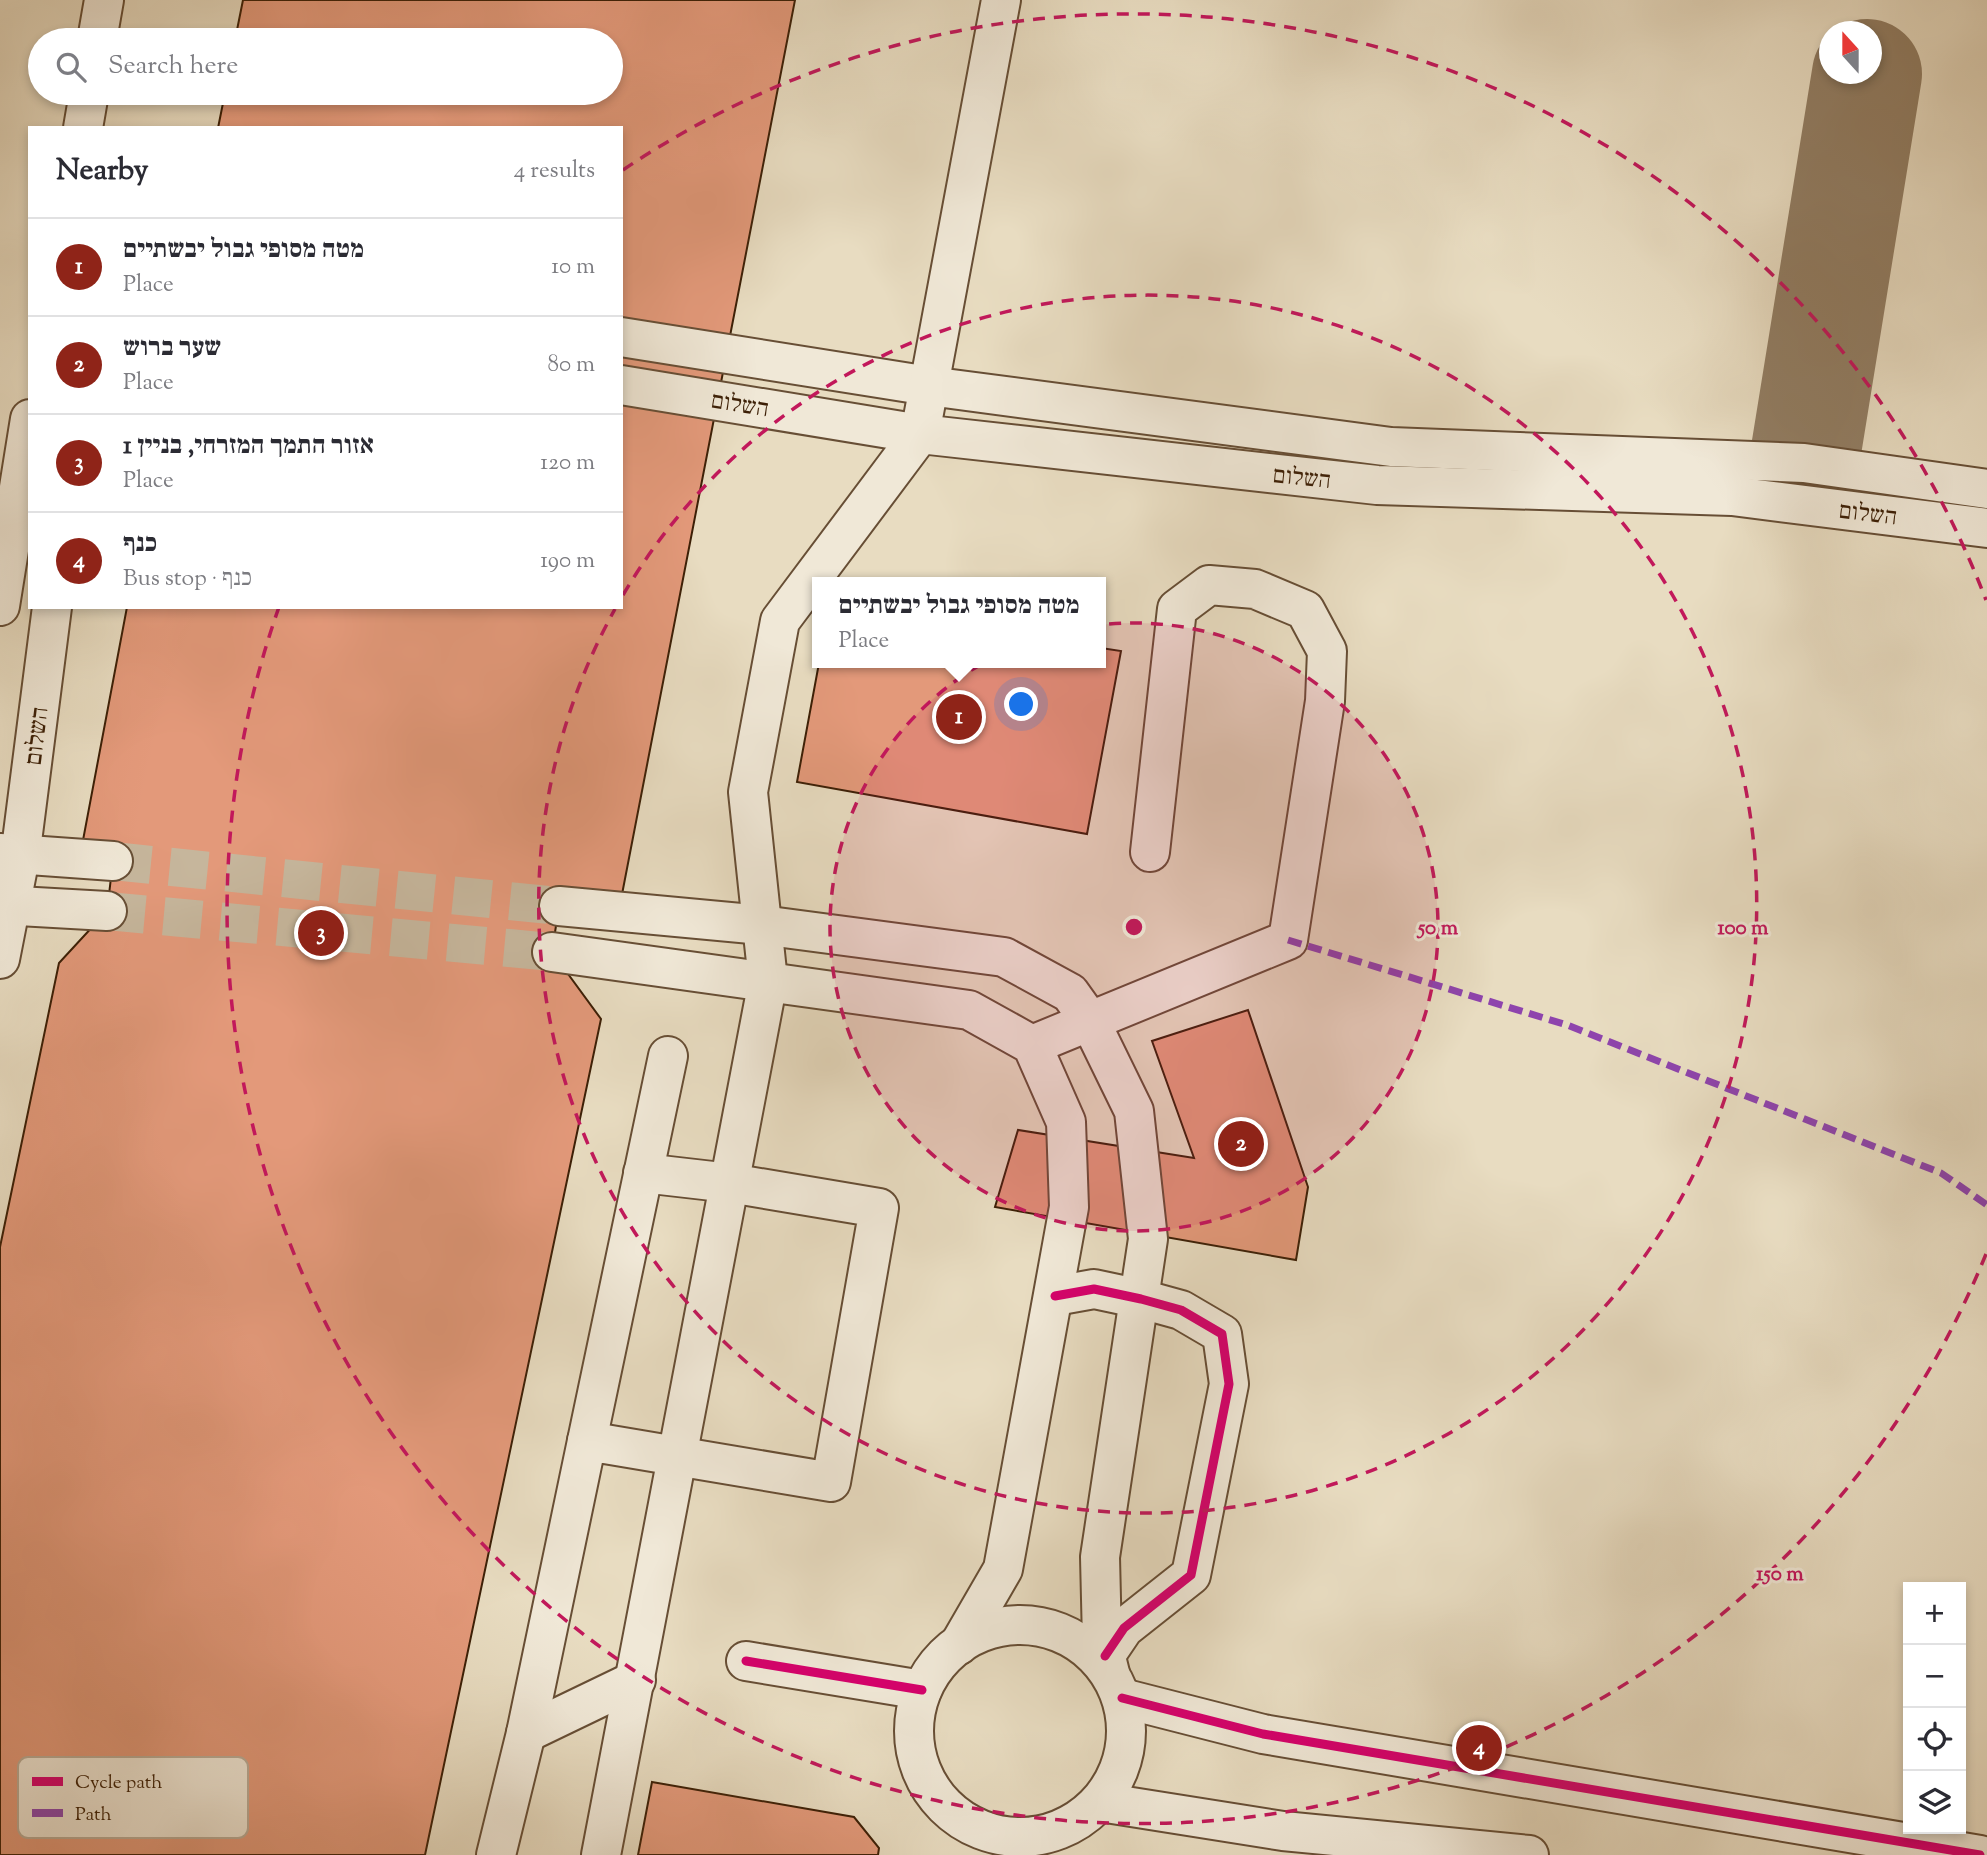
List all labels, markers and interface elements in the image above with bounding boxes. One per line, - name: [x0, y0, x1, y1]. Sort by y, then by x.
- north arrow: [1819, 21, 1882, 84]
- search box: [28, 28, 623, 105]
- icon: search: [52, 48, 90, 86]
- text: Search here: [108, 48, 238, 85]
- text: Nearby: [56, 150, 148, 193]
- text: 4 results: [514, 155, 595, 188]
- text: מטה מסופי גבול יבשתיים: [123, 232, 364, 269]
- text: 1: [75, 251, 83, 284]
- text: 10 m: [551, 251, 595, 284]
- text: Place: [123, 269, 174, 302]
- text: שער ברוש: [123, 330, 221, 367]
- text: 2: [74, 349, 84, 382]
- text: 80 m: [547, 349, 595, 382]
- text: Place: [123, 367, 174, 400]
- street label: השלום: [708, 385, 771, 427]
- text: אזור התמך המזרחי, בניין 1: [123, 428, 374, 465]
- text: 3: [74, 447, 84, 480]
- text: 120 m: [540, 447, 595, 480]
- street label: השלום: [1271, 459, 1333, 499]
- text: Place: [123, 465, 174, 498]
- street label: השלום: [1837, 495, 1899, 535]
- text: כנף: [123, 526, 157, 563]
- text: 4: [73, 545, 85, 578]
- text: 190 m: [540, 545, 595, 578]
- text: Bus stop · כנף: [123, 563, 252, 596]
- popup: [812, 577, 1106, 668]
- text: מטה מסופי גבול יבשתיים: [839, 588, 1079, 625]
- text: Place: [839, 625, 889, 658]
- your location: [1004, 687, 1038, 721]
- pin: 1: [936, 691, 982, 743]
- street label: השלום: [18, 705, 58, 767]
- pin: 3: [298, 907, 344, 959]
- text: 50 m: [1416, 914, 1459, 944]
- text: 100 m: [1718, 914, 1769, 944]
- centre of rings: [1122, 915, 1146, 939]
- pin: 2: [1218, 1118, 1264, 1170]
- text: 150 m: [1756, 1560, 1804, 1590]
- map controls: [1903, 1582, 1966, 1834]
- button: +: [1903, 1582, 1966, 1645]
- button: −: [1903, 1645, 1966, 1708]
- button: locate: [1903, 1708, 1966, 1771]
- pin: 4: [1456, 1722, 1502, 1774]
- legend: [18, 1757, 248, 1838]
- text: Cycle path: [75, 1770, 162, 1797]
- button: layers: [1903, 1771, 1966, 1834]
- text: Path: [75, 1802, 112, 1829]

